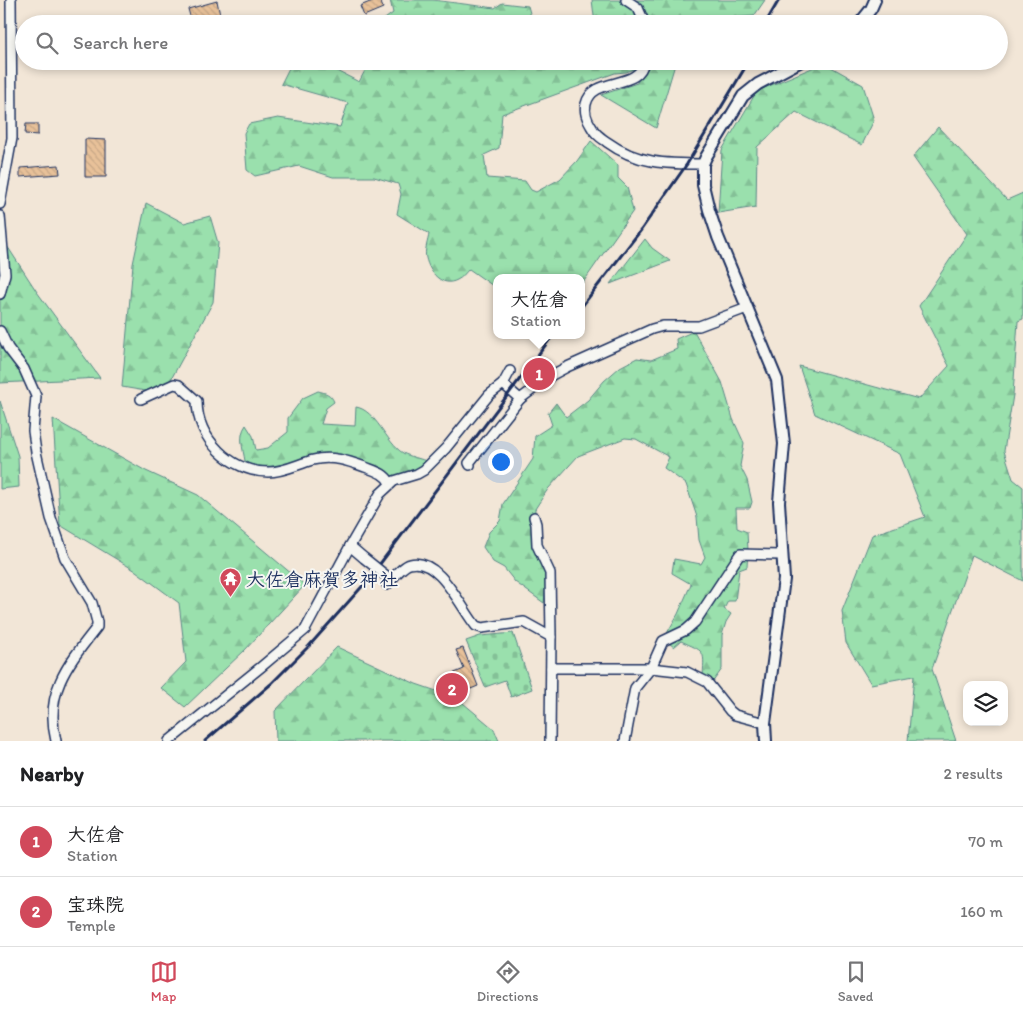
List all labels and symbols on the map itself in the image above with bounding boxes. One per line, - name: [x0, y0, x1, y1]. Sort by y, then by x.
- pin: 1: [523, 355, 555, 393]
- your location: [488, 449, 514, 475]
- temple icon: 大佐倉麻賀多神社: [218, 567, 242, 598]
- place label: 大佐倉麻賀多神社: [246, 568, 398, 591]
- pin: 2: [436, 670, 468, 708]

